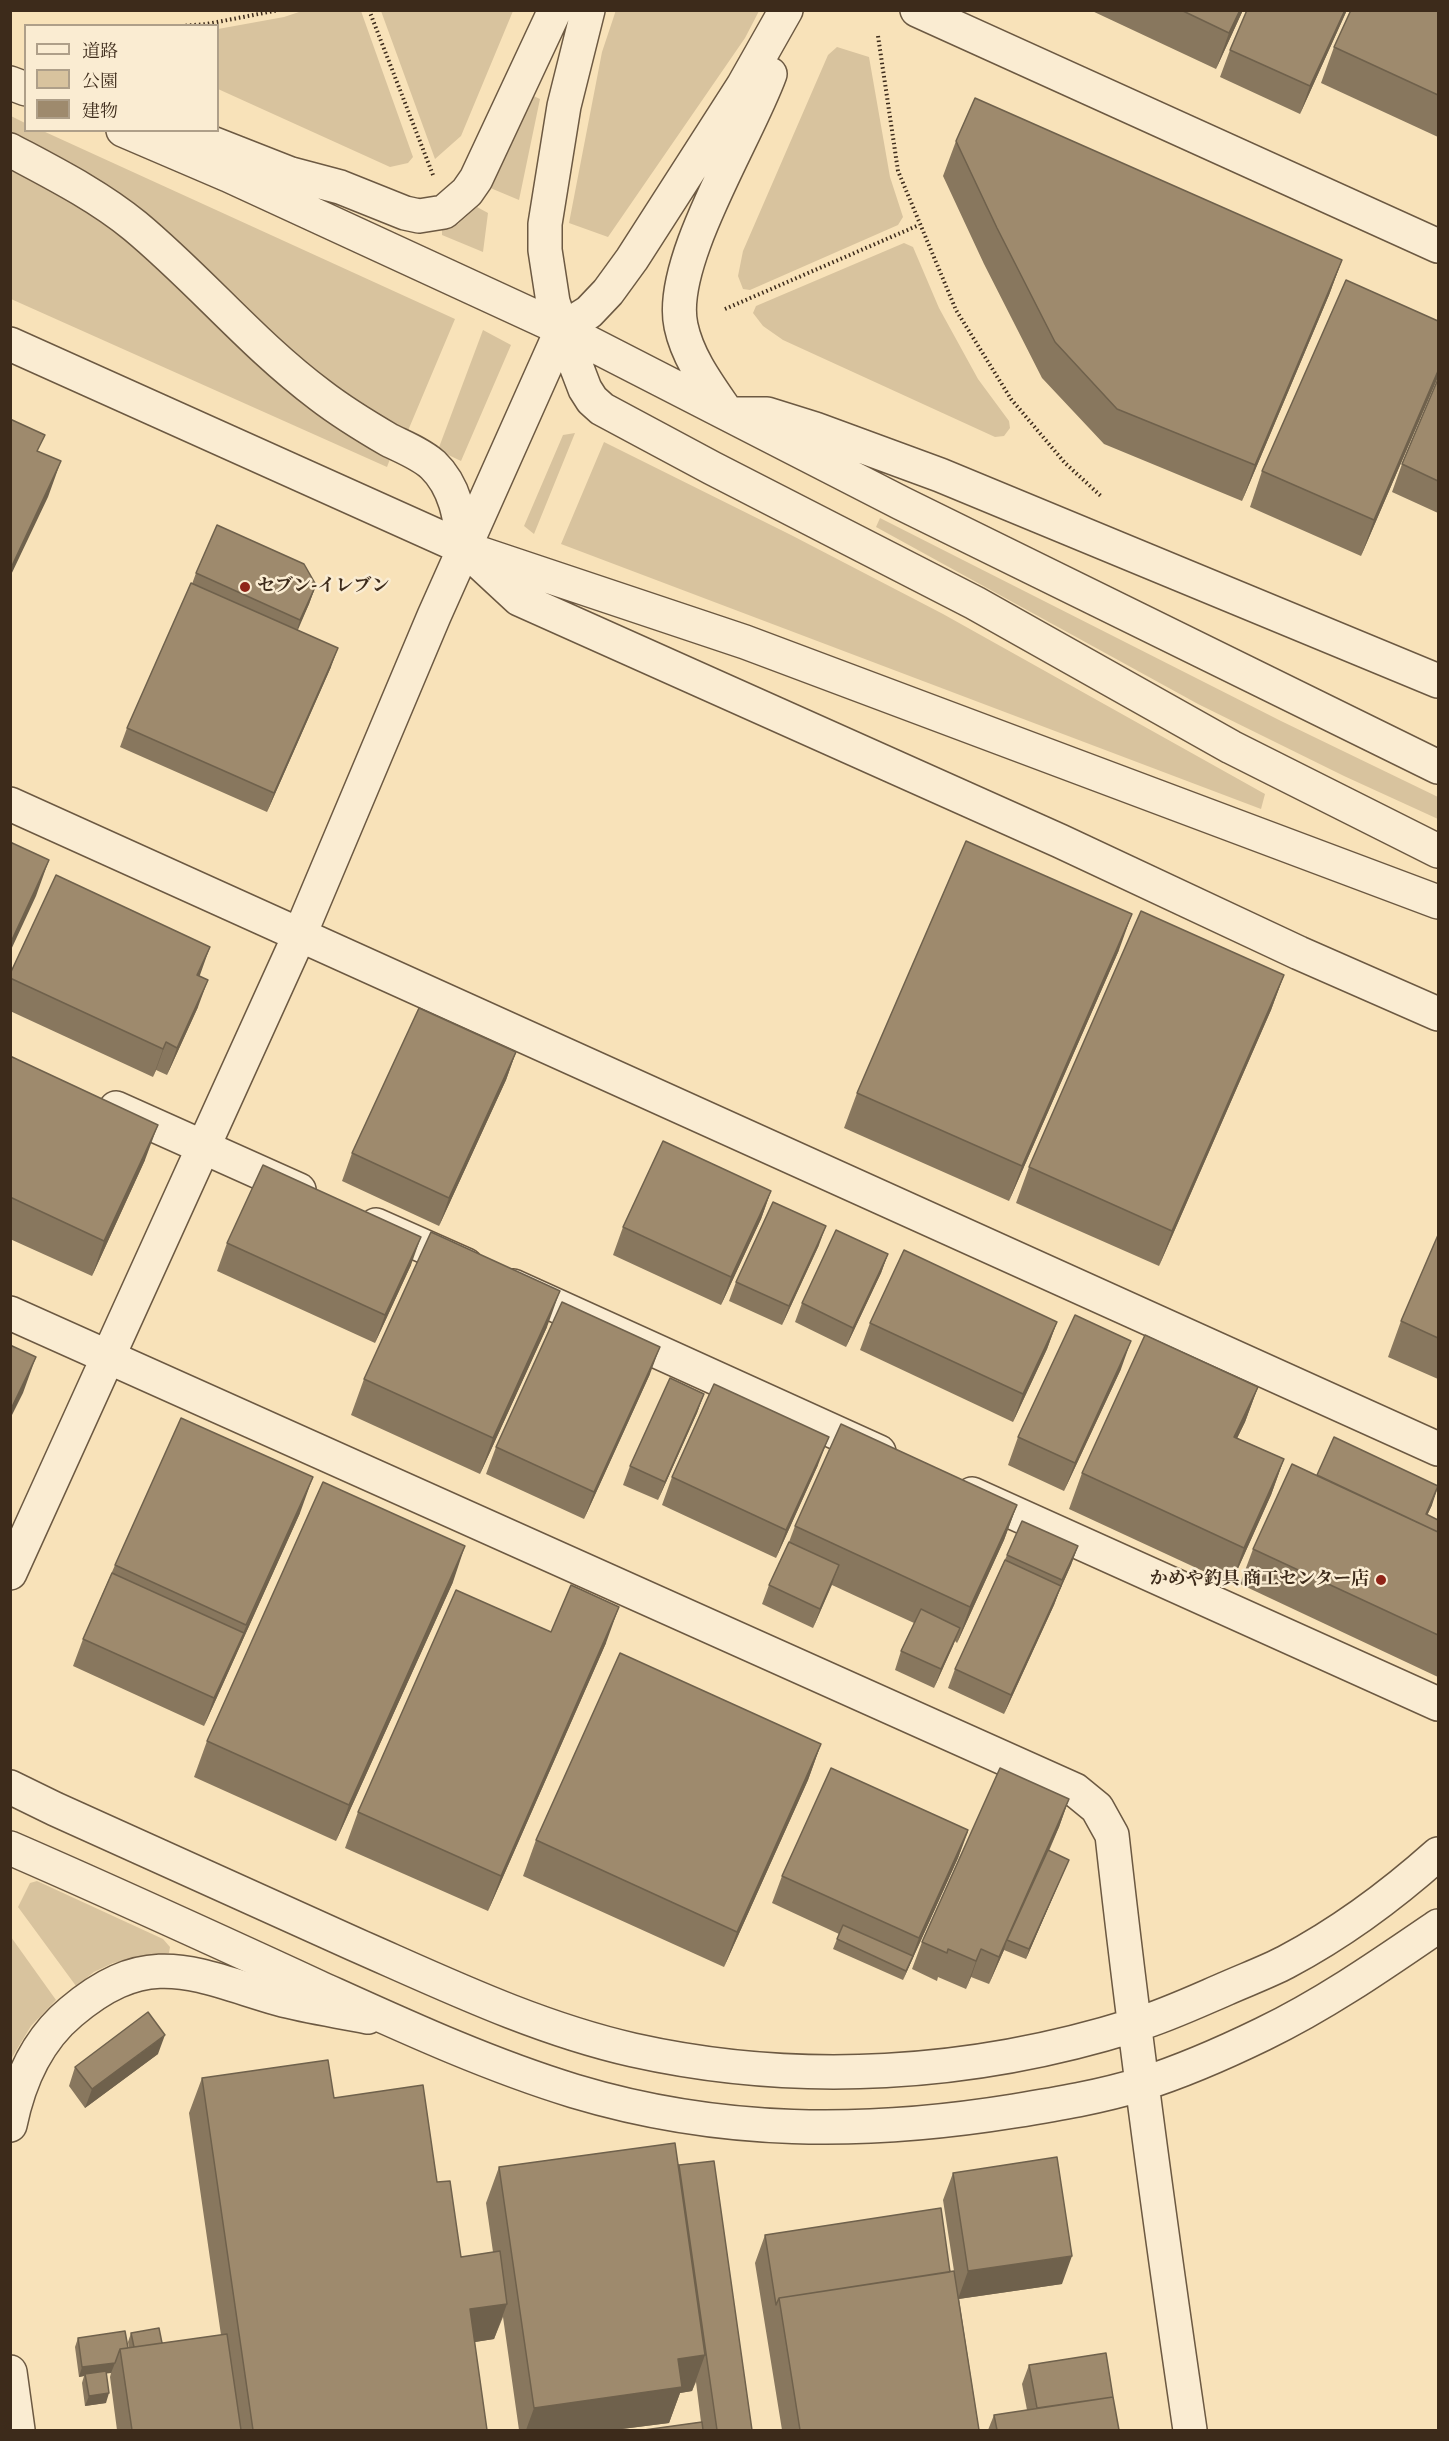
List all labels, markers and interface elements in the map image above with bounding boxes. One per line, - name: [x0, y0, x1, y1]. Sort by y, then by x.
- legend: [24, 24, 219, 132]
- text: 道路: [82, 39, 118, 63]
- text: 公園: [82, 69, 118, 93]
- text: 建物: [82, 99, 118, 123]
- place label: セブン-イレブン: [257, 576, 389, 598]
- marker: セブン-イレブン: [238, 580, 252, 594]
- place label: かめや釣具 商工センター店: [1150, 1569, 1369, 1591]
- marker: かめや釣具 商工センター店: [1374, 1573, 1388, 1587]

